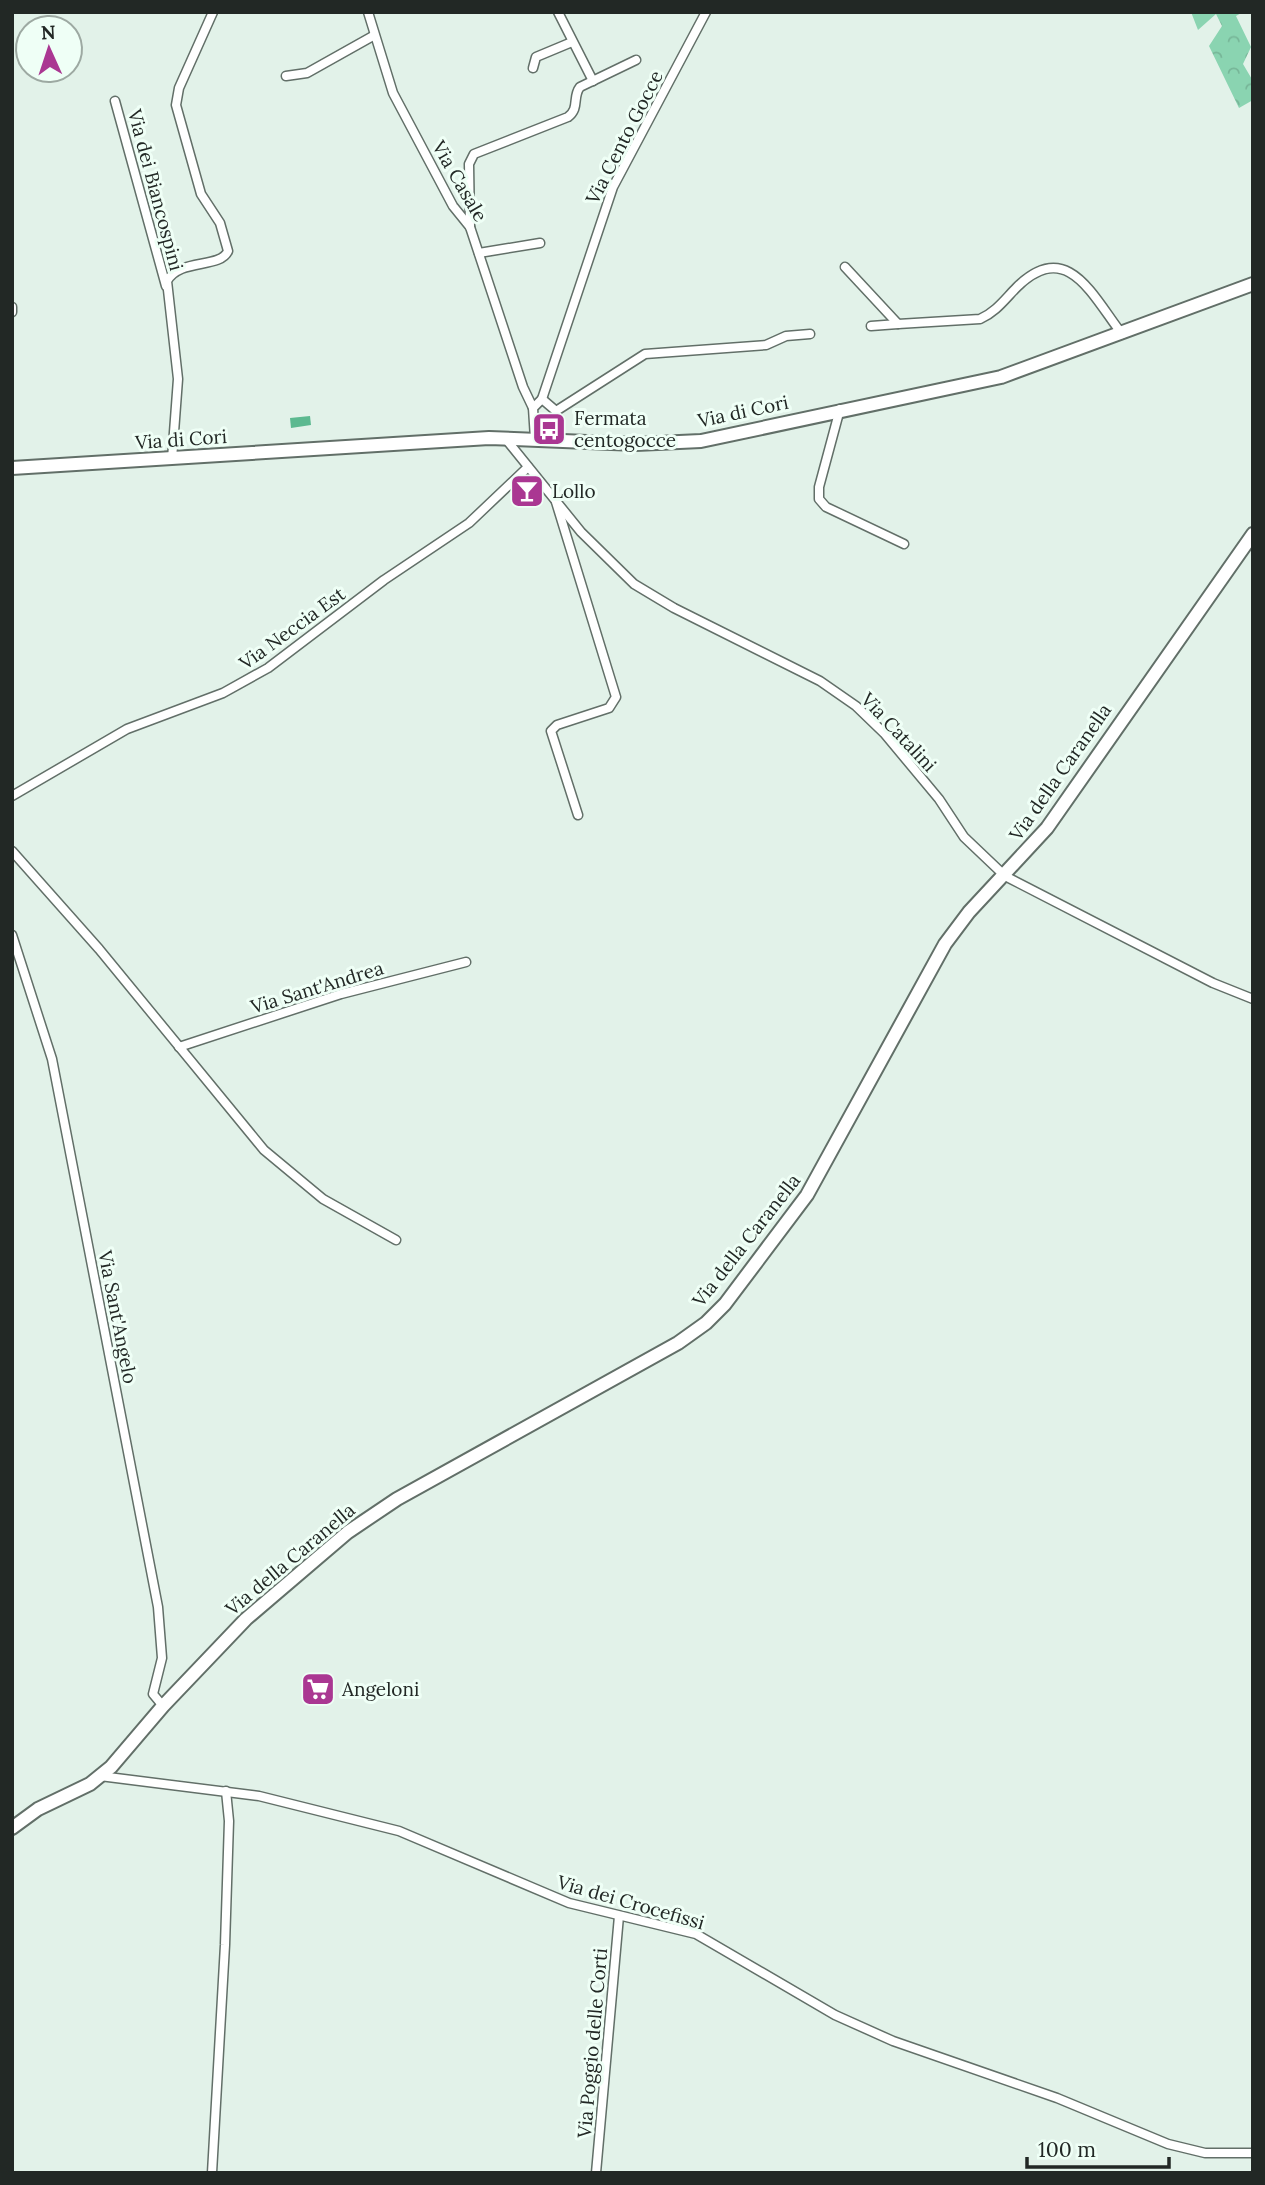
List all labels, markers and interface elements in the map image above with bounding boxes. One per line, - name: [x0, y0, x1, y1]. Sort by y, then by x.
- north arrow: [14, 14, 84, 84]
- text: N: [40, 20, 56, 44]
- street label: Via Cento Gocce: [580, 66, 668, 209]
- street label: Via dei Biancospini: [123, 106, 189, 273]
- street label: Via Casale: [427, 135, 493, 226]
- street label: Via di Cori: [695, 390, 790, 433]
- place label: Fermata centogocce: [574, 406, 676, 452]
- bus stop icon: Fermata centogocce: [530, 410, 568, 448]
- street label: Via di Cori: [133, 424, 228, 454]
- bar icon: Lollo: [508, 472, 546, 510]
- place label: Lollo: [552, 479, 596, 503]
- street label: Via Neccia Est: [234, 581, 350, 675]
- street label: Via Catalini: [856, 687, 942, 777]
- street label: Via della Caranella: [1003, 699, 1116, 846]
- street label: Via Sant'Andrea: [247, 955, 386, 1019]
- street label: Via della Caranella: [686, 1169, 805, 1312]
- street label: Via Sant'Angelo: [93, 1247, 143, 1386]
- street label: Via della Caranella: [219, 1498, 360, 1621]
- supermarket icon: Angeloni: [299, 1670, 337, 1708]
- place label: Angeloni: [341, 1677, 419, 1701]
- street label: Via dei Crocefissi: [554, 1869, 707, 1934]
- street label: Via Poggio delle Corti: [572, 1947, 612, 2140]
- scale bar: [1027, 2126, 1169, 2170]
- text: 100 m: [1038, 2136, 1096, 2163]

